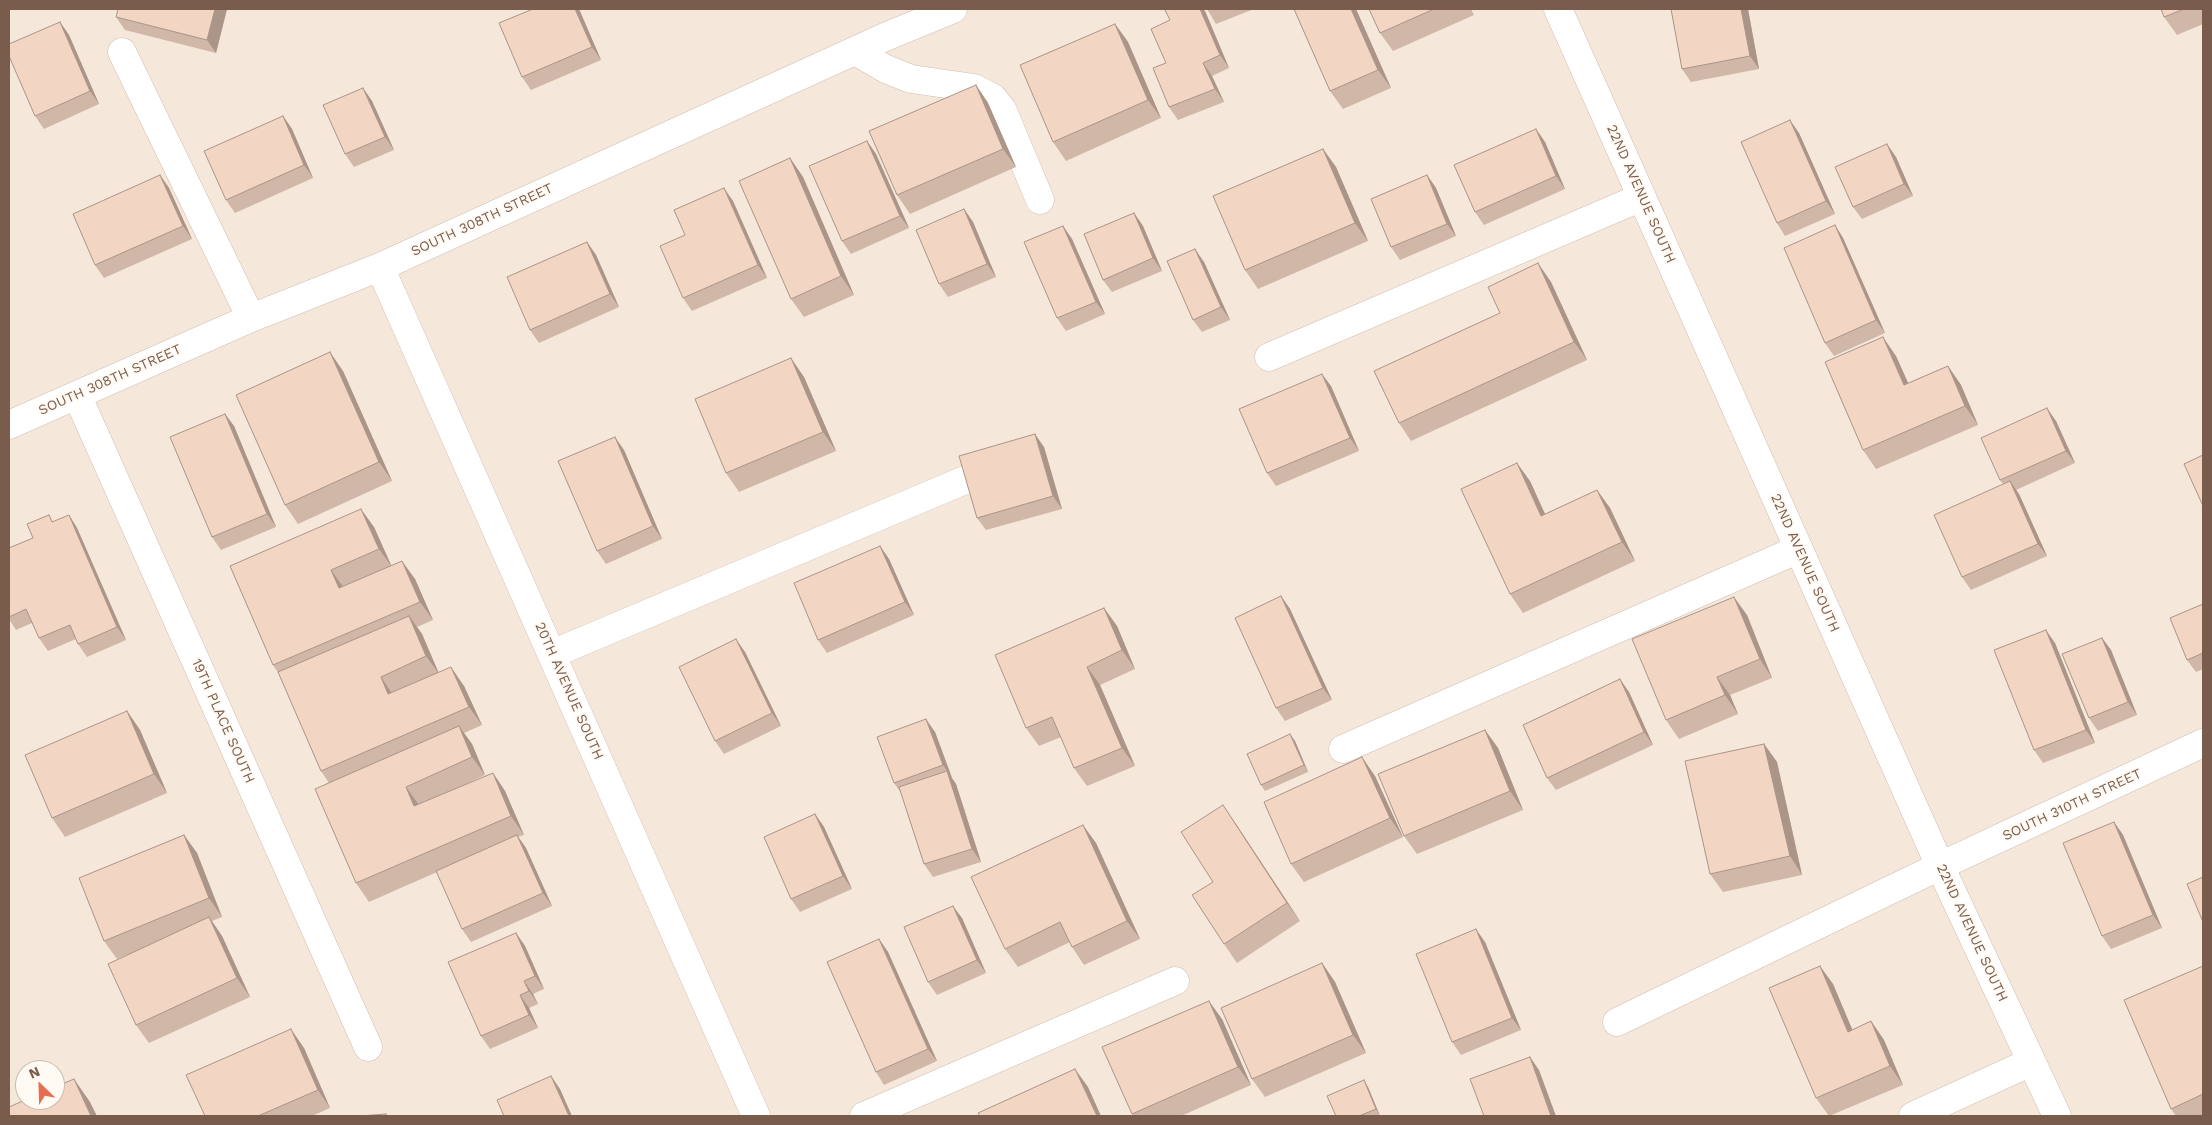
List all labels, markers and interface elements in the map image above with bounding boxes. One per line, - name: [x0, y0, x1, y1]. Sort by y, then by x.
- street label: 22ND AVENUE SOUTH: [1603, 122, 1679, 266]
- street label: SOUTH 308TH STREET: [408, 180, 556, 260]
- street label: SOUTH 308TH STREET: [36, 341, 184, 419]
- street label: 22ND AVENUE SOUTH: [1767, 491, 1843, 635]
- street label: 20TH AVENUE SOUTH: [531, 620, 607, 762]
- street label: 19TH PLACE SOUTH: [188, 656, 258, 786]
- street label: SOUTH 310TH STREET: [2000, 765, 2144, 845]
- street label: 22ND AVENUE SOUTH: [1933, 862, 2011, 1004]
- north arrow: [15, 1060, 65, 1110]
- text: N: [26, 1063, 42, 1082]

